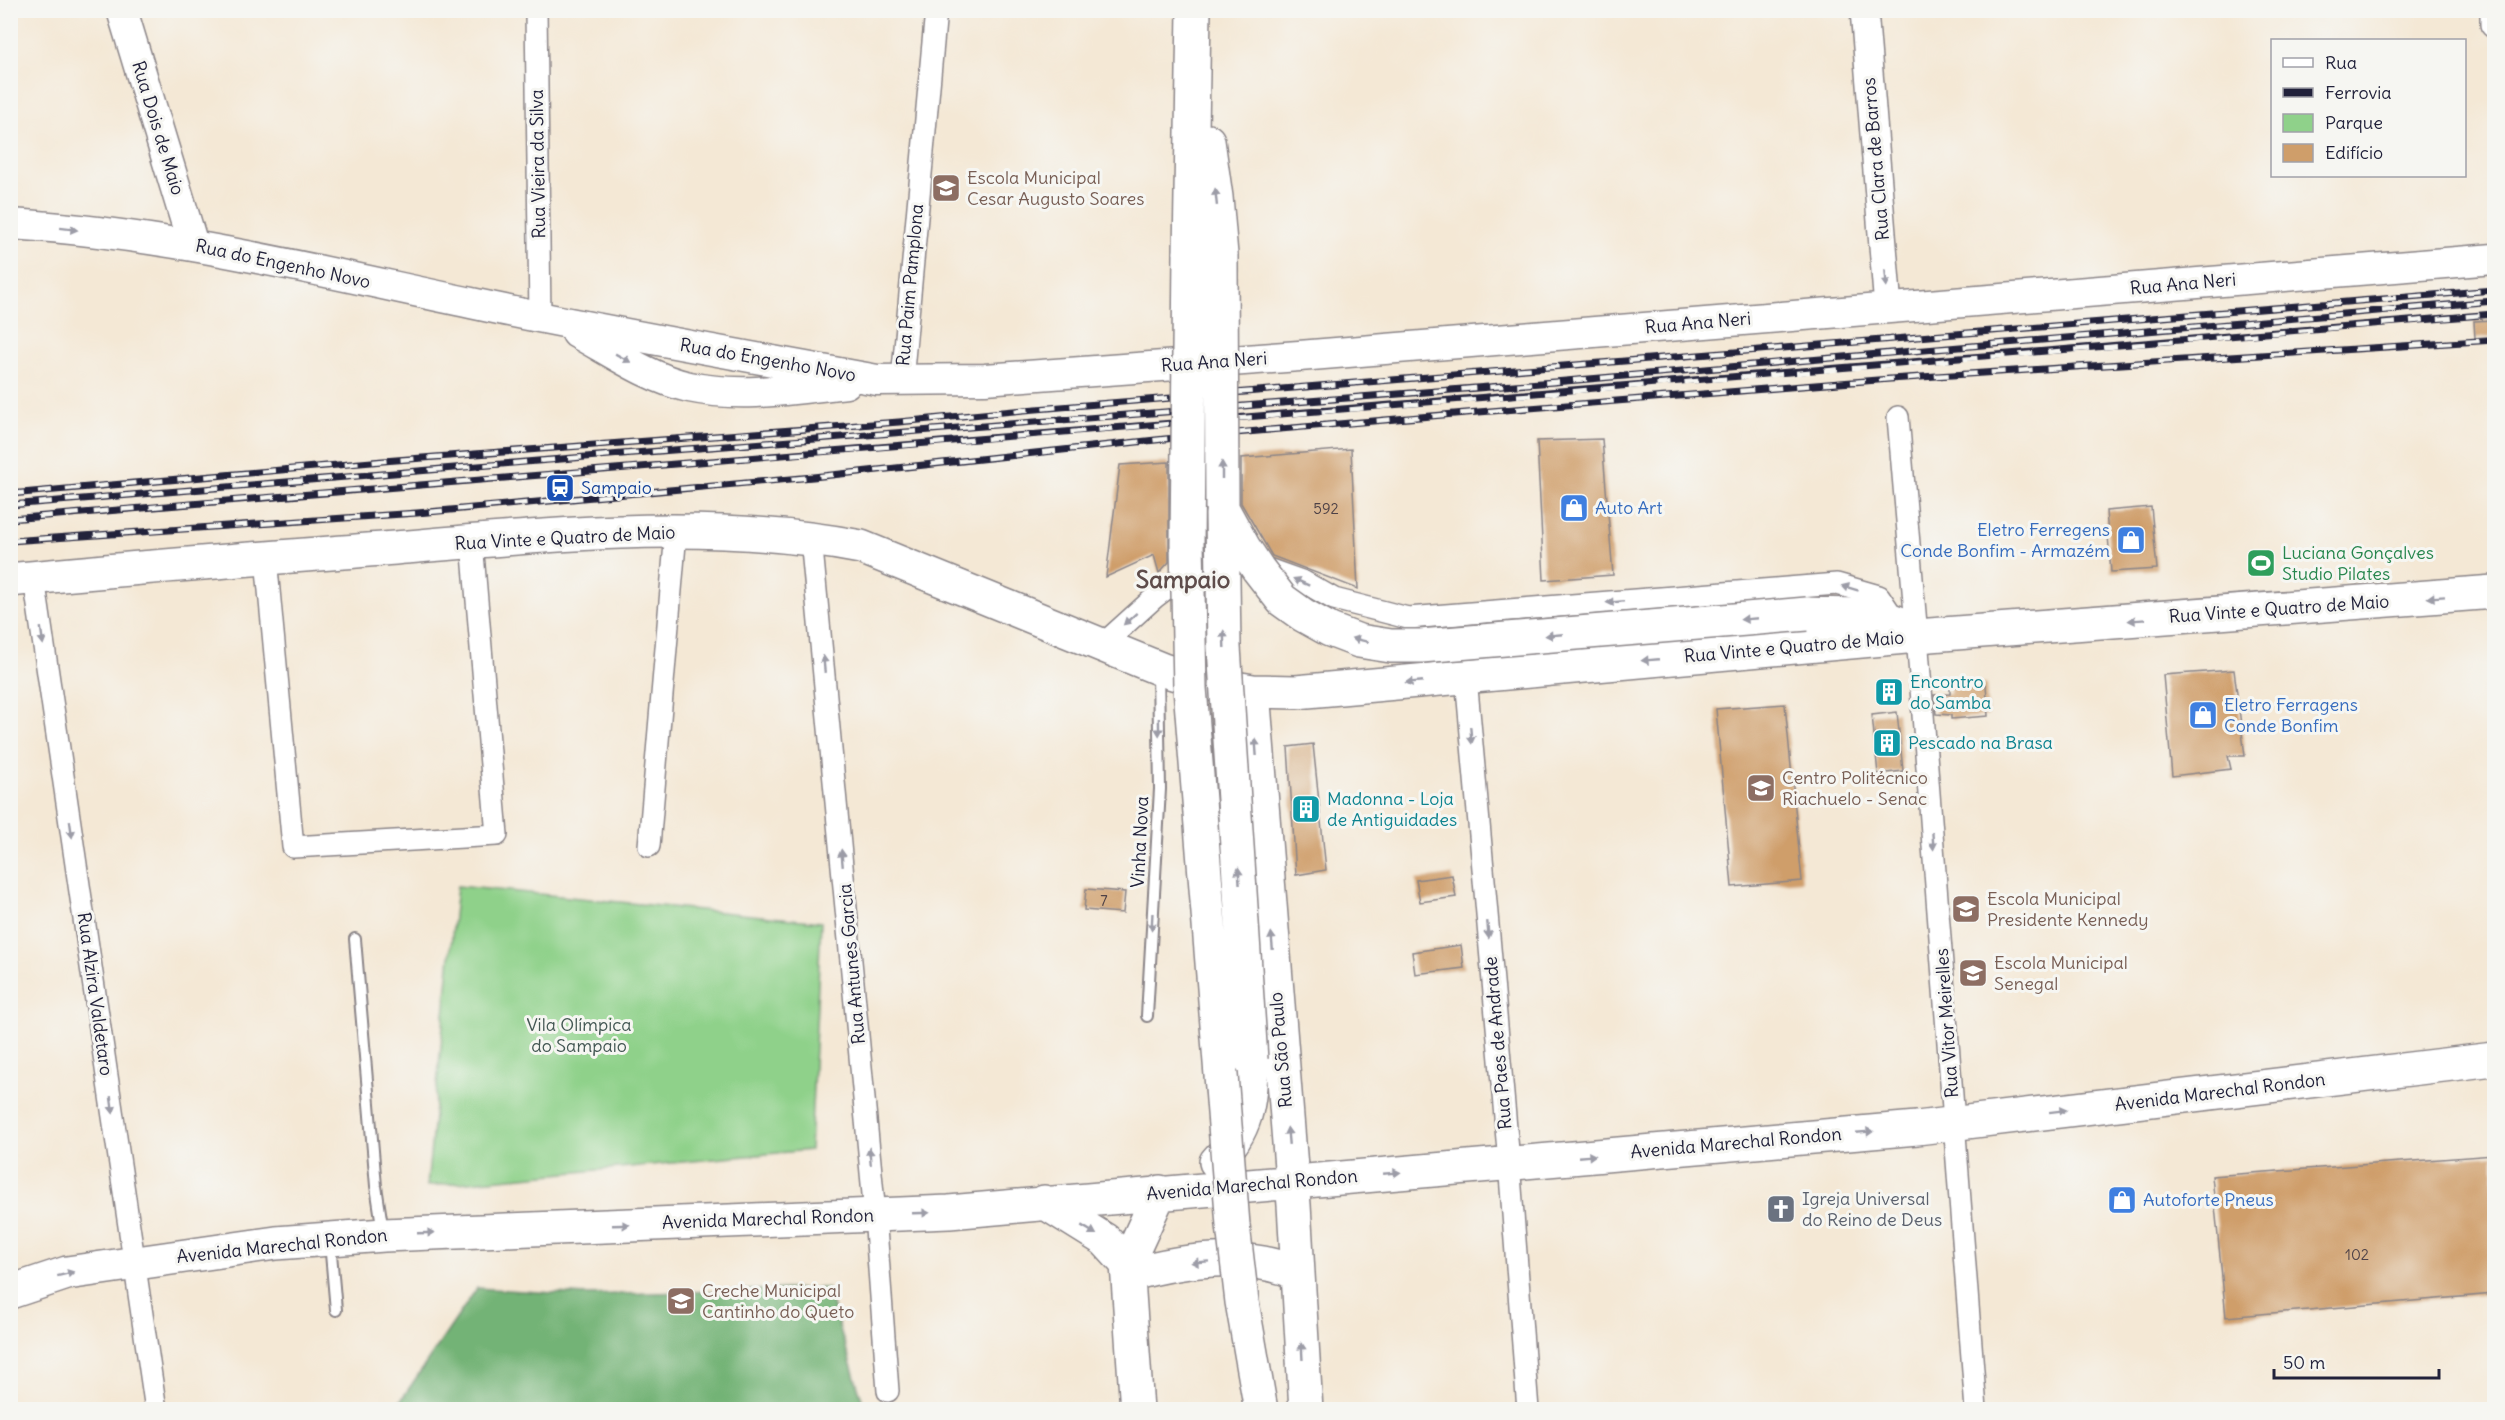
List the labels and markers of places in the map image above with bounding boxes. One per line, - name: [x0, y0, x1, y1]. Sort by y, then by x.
- place label: Escola Municipal Cesar Augusto Soares: [967, 166, 1144, 210]
- school or university icon: Escola Municipal Cesar Augusto Soares: [930, 172, 962, 204]
- station icon: Sampaio: [544, 472, 576, 504]
- place label: Sampaio: [581, 476, 652, 499]
- shop icon: Auto Art: [1558, 492, 1590, 524]
- place label: Auto Art: [1595, 496, 1663, 519]
- place label: Eletro Ferregens Conde Bonfim - Armazém: [1900, 518, 2110, 562]
- shop icon: Eletro Ferregens Conde Bonfim - Armazém: [2115, 524, 2147, 556]
- place label: Luciana Gonçalves Studio Pilates: [2282, 541, 2434, 585]
- sports icon: Luciana Gonçalves Studio Pilates: [2245, 547, 2277, 579]
- place label: Encontro do Samba: [1910, 670, 1991, 714]
- building icon: Encontro do Samba: [1873, 676, 1905, 708]
- place label: Eletro Ferragens Conde Bonfim: [2224, 693, 2358, 737]
- shop icon: Eletro Ferragens Conde Bonfim: [2187, 699, 2219, 731]
- building icon: Pescado na Brasa: [1871, 727, 1903, 759]
- place label: Pescado na Brasa: [1908, 731, 2053, 754]
- place label: Centro Politécnico Riachuelo - Senac: [1782, 766, 1928, 810]
- school or university icon: Centro Politécnico Riachuelo - Senac: [1745, 772, 1777, 804]
- place label: Madonna - Loja de Antiguidades: [1327, 787, 1457, 831]
- building icon: Madonna - Loja de Antiguidades: [1290, 793, 1322, 825]
- place label: Escola Municipal Presidente Kennedy: [1987, 887, 2149, 931]
- school or university icon: Escola Municipal Presidente Kennedy: [1950, 893, 1982, 925]
- place label: Escola Municipal Senegal: [1994, 951, 2128, 995]
- school or university icon: Escola Municipal Senegal: [1957, 957, 1989, 989]
- shop icon: Autoforte Pneus: [2106, 1184, 2138, 1216]
- place label: Igreja Universal do Reino de Deus: [1802, 1187, 1942, 1231]
- place label: Autoforte Pneus: [2143, 1188, 2274, 1211]
- church icon: Igreja Universal do Reino de Deus: [1765, 1193, 1797, 1225]
- place label: Creche Municipal Cantinho do Queto: [702, 1279, 854, 1323]
- school or university icon: Creche Municipal Cantinho do Queto: [665, 1285, 697, 1317]

